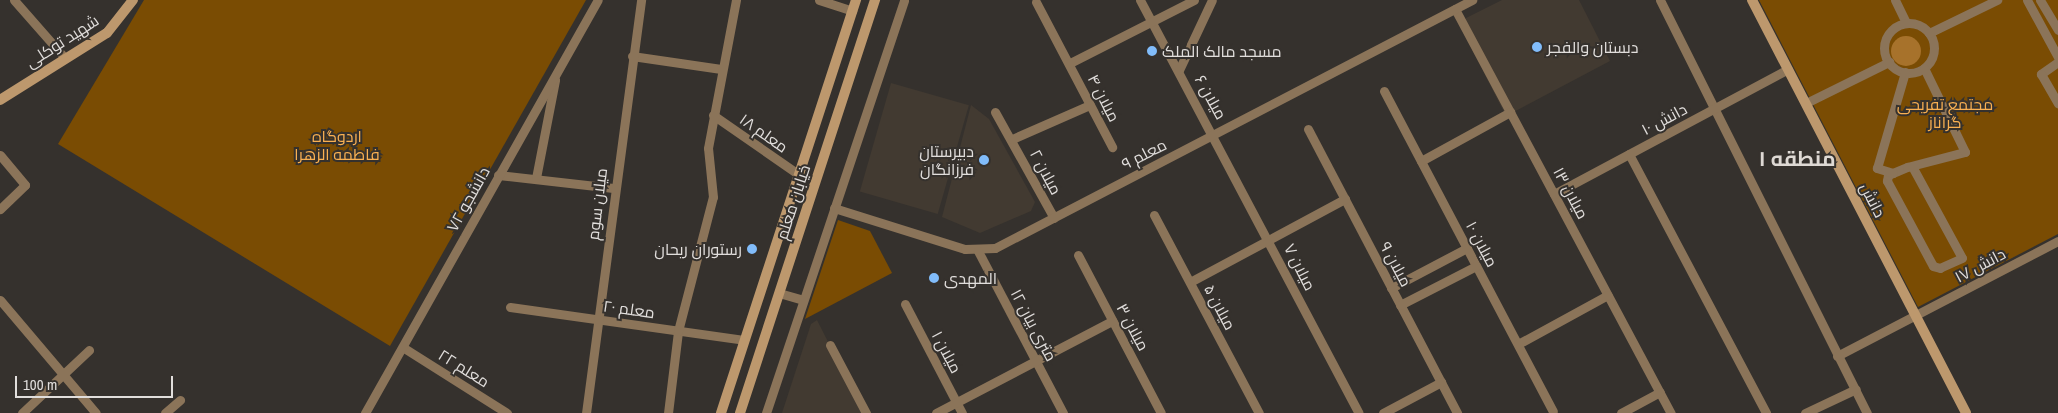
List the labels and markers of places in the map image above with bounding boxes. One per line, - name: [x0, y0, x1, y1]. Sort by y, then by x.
- place label: دبستان والفجر: [1547, 37, 1639, 57]
- place label: مسجد مالک الملک: [1162, 41, 1281, 61]
- marker: دبستان والفجر: [1531, 41, 1543, 53]
- marker: مسجد مالک الملک: [1146, 45, 1158, 57]
- place label: دبیرستان فرزانگان: [919, 141, 974, 179]
- marker: دبیرستان فرزانگان: [978, 154, 990, 166]
- place label: رستوران ریحان: [654, 239, 742, 259]
- marker: رستوران ریحان: [746, 243, 758, 255]
- place label: المهدی: [944, 268, 997, 288]
- marker: المهدی: [928, 272, 940, 284]

